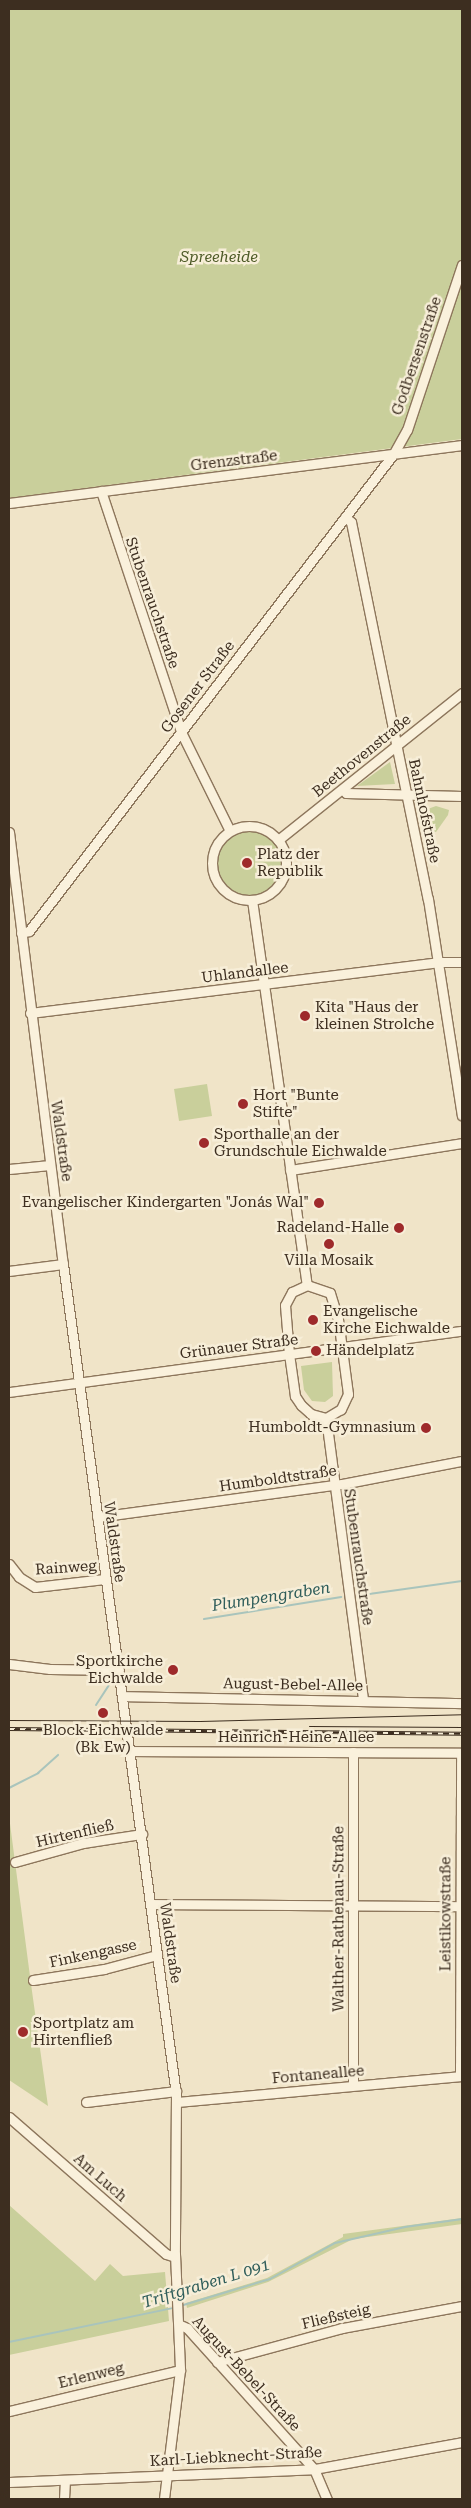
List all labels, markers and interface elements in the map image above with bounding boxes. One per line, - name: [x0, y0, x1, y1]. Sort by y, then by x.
- park label: Spreeheide: [180, 249, 258, 267]
- street label: Godbersenstraße: [388, 294, 446, 418]
- street label: Grenzstraße: [190, 447, 278, 475]
- street label: Stubenrauchstraße: [121, 535, 183, 671]
- street label: Gosener Straße: [157, 637, 239, 737]
- street label: Beethovenstraße: [309, 711, 415, 801]
- street label: Bahnhofstraße: [404, 757, 444, 865]
- place label: Platz der Republik: [257, 845, 323, 880]
- marker: Platz der Republik: [241, 857, 253, 869]
- street label: Uhlandallee: [200, 959, 290, 987]
- place label: Kita "Haus der kleinen Strolche: [315, 998, 434, 1033]
- marker: Kita "Haus der kleinen Strolche: [299, 1010, 311, 1022]
- place label: Hort "Bunte Stifte": [253, 1086, 339, 1121]
- marker: Hort "Bunte Stifte": [237, 1098, 249, 1110]
- street label: Waldstraße: [46, 1099, 76, 1183]
- place label: Sporthalle an der Grundschule Eichwalde: [214, 1125, 387, 1160]
- marker: Sporthalle an der Grundschule Eichwalde: [198, 1137, 210, 1149]
- place label: Evangelischer Kindergarten "Jona´s Wal": [22, 1194, 309, 1212]
- marker: Evangelischer Kindergarten "Jona´s Wal": [313, 1197, 325, 1209]
- place label: Radeland-Halle: [276, 1219, 389, 1237]
- marker: Radeland-Halle: [393, 1222, 405, 1234]
- marker: Villa Mosaik: [323, 1238, 335, 1250]
- place label: Villa Mosaik: [284, 1252, 374, 1270]
- place label: Evangelische Kirche Eichwalde: [323, 1302, 450, 1337]
- marker: Evangelische Kirche Eichwalde: [307, 1314, 319, 1326]
- street label: Grünauer Straße: [179, 1331, 299, 1363]
- place label: Händelplatz: [326, 1342, 414, 1360]
- marker: Händelplatz: [310, 1345, 322, 1357]
- place label: Humboldt-Gymnasium: [248, 1419, 416, 1437]
- marker: Humboldt-Gymnasium: [420, 1422, 432, 1434]
- street label: Humboldtstraße: [218, 1462, 338, 1496]
- street label: Stubenrauchstraße: [340, 1488, 376, 1626]
- street label: Waldstraße: [99, 1500, 129, 1584]
- street label: Rainweg: [35, 1557, 97, 1579]
- water label: Plumpengraben: [210, 1578, 332, 1616]
- place label: Sportkirche Eichwalde: [76, 1652, 163, 1687]
- marker: Sportkirche Eichwalde: [167, 1664, 179, 1676]
- street label: August-Bebel-Allee: [223, 1675, 363, 1695]
- marker: Block Eichwalde (Bk Ew): [97, 1707, 109, 1719]
- place label: Block Eichwalde (Bk Ew): [43, 1721, 163, 1756]
- street label: Heinrich-Heine-Allee: [218, 1729, 374, 1747]
- street label: Hirtenfließ: [34, 1816, 116, 1852]
- street label: Walther-Rathenau-Straße: [330, 1826, 348, 2012]
- street label: Leistikowstraße: [437, 1857, 455, 1971]
- street label: Waldstraße: [155, 1901, 185, 1985]
- street label: Finkengasse: [48, 1936, 138, 1972]
- place label: Sportplatz am Hirtenfließ: [33, 2014, 134, 2049]
- marker: Sportplatz am Hirtenfließ: [17, 2026, 29, 2038]
- street label: Fontaneallee: [271, 2062, 365, 2088]
- street label: Am Luch: [70, 2150, 130, 2206]
- water label: Triftgraben L 091: [140, 2255, 272, 2313]
- street label: Fließsteig: [300, 2300, 372, 2334]
- street label: August-Bebel-Straße: [188, 2313, 304, 2435]
- street label: Erlenweg: [56, 2359, 126, 2393]
- street label: Karl-Liebknecht-Straße: [149, 2443, 323, 2471]

